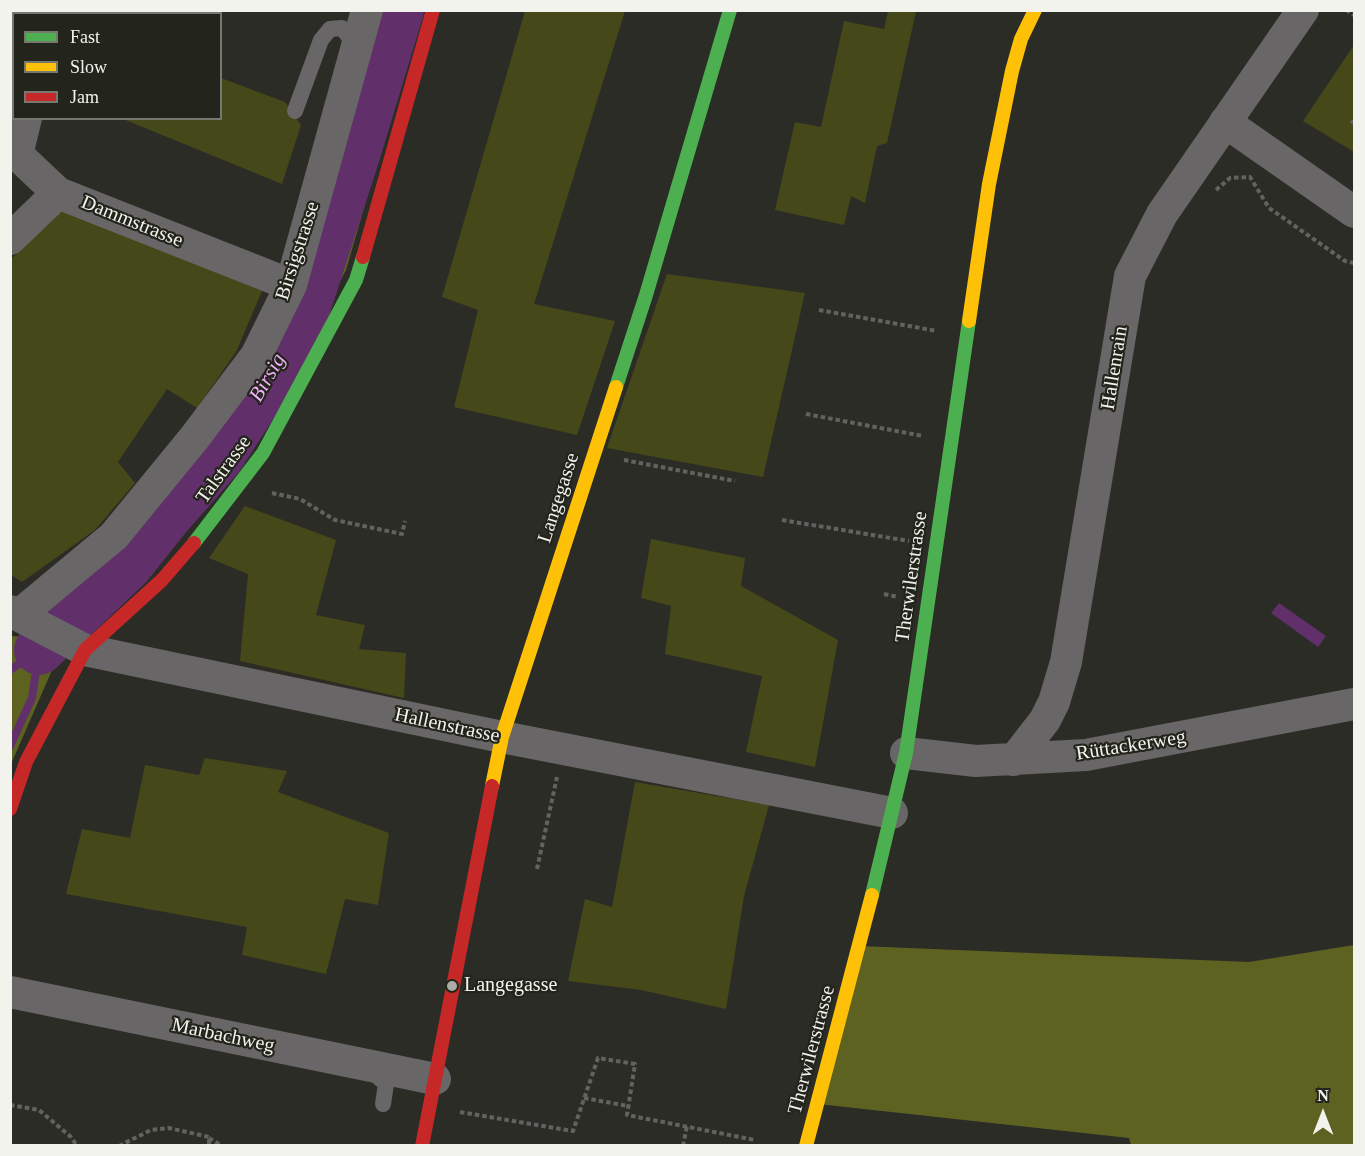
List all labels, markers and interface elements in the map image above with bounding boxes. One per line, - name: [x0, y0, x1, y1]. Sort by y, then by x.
- legend: [12, 12, 222, 120]
- text: Fast: [70, 27, 100, 47]
- text: Slow: [70, 57, 107, 77]
- text: Jam: [70, 87, 99, 107]
- street label: Dammstrasse: [78, 191, 186, 253]
- street label: Birsigstrasse: [271, 199, 325, 303]
- street label: Hallenrain: [1097, 324, 1133, 412]
- water label: Birsig: [244, 349, 292, 407]
- street label: Talstrasse: [191, 431, 257, 509]
- street label: Langegasse: [533, 450, 585, 546]
- street label: Therwilerstrasse: [891, 510, 933, 644]
- street label: Hallenstrasse: [392, 703, 502, 749]
- street label: Rüttackerweg: [1074, 725, 1188, 767]
- place label: Langegasse: [464, 974, 557, 998]
- marker: Langegasse: [445, 979, 459, 993]
- street label: Therwilerstrasse: [783, 983, 841, 1117]
- street label: Marbachweg: [169, 1013, 277, 1059]
- north arrow: [1293, 1084, 1353, 1144]
- text: N: [1317, 1087, 1329, 1104]

